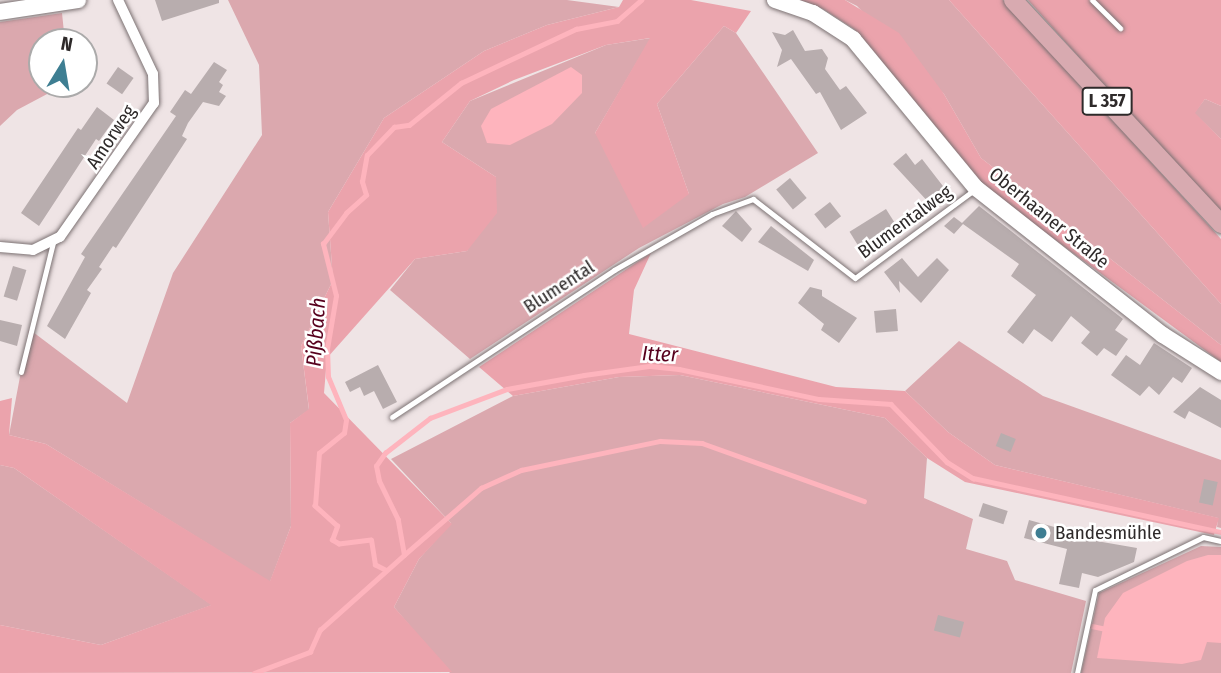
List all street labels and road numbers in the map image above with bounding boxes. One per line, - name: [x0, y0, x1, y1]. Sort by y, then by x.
- road number: L 357: [1081, 86, 1133, 116]
- street label: Amorweg: [81, 101, 141, 173]
- street label: Oberhaaner Straße: [984, 163, 1114, 273]
- street label: Blumentalweg: [854, 180, 956, 264]
- street label: Blumental: [519, 256, 599, 318]

